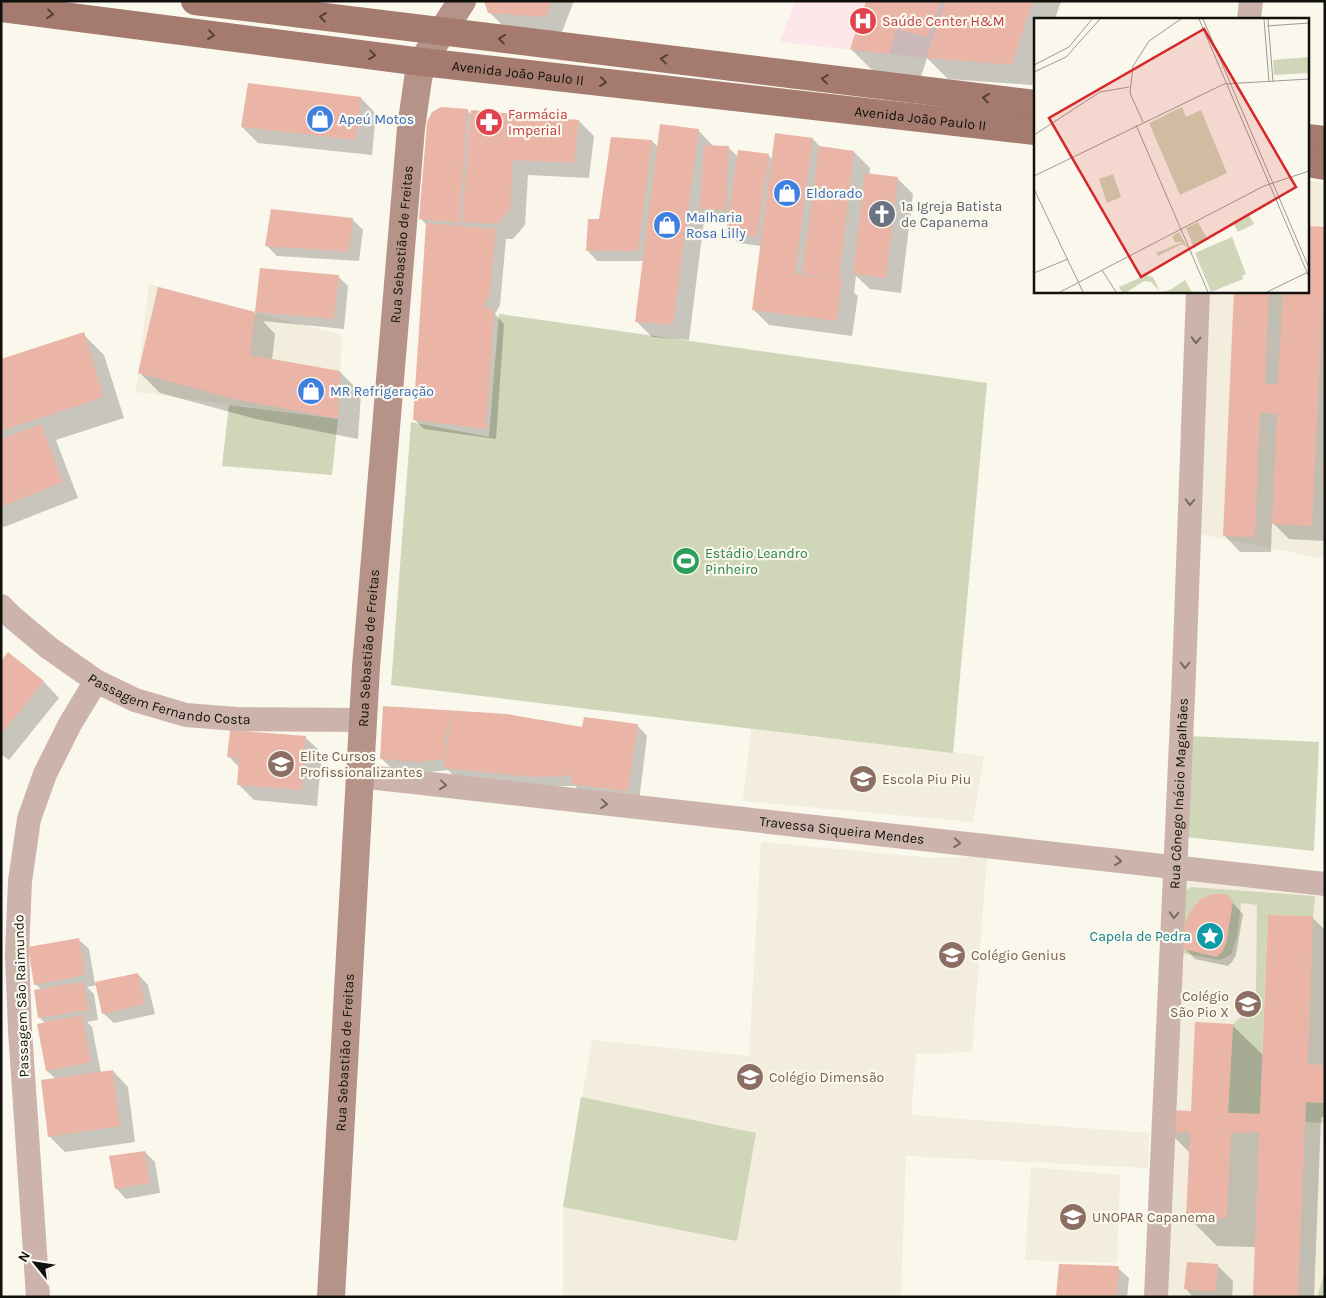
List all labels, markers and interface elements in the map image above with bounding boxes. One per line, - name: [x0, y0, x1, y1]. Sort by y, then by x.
- hospital icon: Saúde Center H&M: [848, 6, 878, 36]
- one-way arrow: [46, 8, 54, 19]
- one-way arrow: [319, 12, 327, 23]
- place label: Saúde Center H&M: [882, 13, 1005, 30]
- inset map: [1034, 18, 1308, 292]
- one-way arrow: [207, 29, 215, 40]
- one-way arrow: [498, 34, 506, 45]
- one-way arrow: [368, 49, 376, 60]
- one-way arrow: [659, 54, 667, 65]
- street label: Avenida João Paulo II: [451, 57, 585, 89]
- one-way arrow: [821, 74, 829, 85]
- one-way arrow: [599, 76, 607, 87]
- one-way arrow: [982, 93, 990, 104]
- street label: Avenida João Paulo II: [853, 103, 987, 134]
- shop icon: Apeú Motos: [305, 104, 335, 134]
- place label: Farmácia Imperial: [508, 106, 568, 139]
- pharmacy icon: Farmácia Imperial: [474, 107, 504, 137]
- place label: Apeú Motos: [339, 111, 414, 128]
- street label: Rua Sebastião de Freitas: [387, 165, 417, 324]
- shop icon: Eldorado: [772, 178, 802, 208]
- place label: Eldorado: [806, 185, 862, 202]
- place label: 1ª Igreja Batista de Capanema: [901, 198, 1002, 231]
- church icon: 1ª Igreja Batista de Capanema: [867, 199, 897, 229]
- place label: Malharia Rosa Lilly: [686, 209, 746, 242]
- shop icon: Malharia Rosa Lilly: [652, 210, 682, 240]
- one-way arrow: [1191, 336, 1202, 344]
- shop icon: MR Refrigeração: [296, 376, 326, 406]
- place label: MR Refrigeração: [330, 383, 434, 400]
- one-way arrow: [1185, 499, 1196, 507]
- place label: Estádio Leandro Pinheiro: [705, 545, 808, 578]
- sports icon: Estádio Leandro Pinheiro: [671, 546, 701, 576]
- street label: Rua Sebastião de Freitas: [355, 569, 383, 728]
- one-way arrow: [1179, 661, 1190, 669]
- street label: Passagem Fernando Costa: [84, 670, 251, 728]
- street label: Rua Cônego Inácio Magalhães: [1166, 698, 1192, 889]
- place label: Elite Cursos Profissionalizantes: [300, 748, 423, 781]
- school or university icon: Elite Cursos Profissionalizantes: [266, 749, 296, 779]
- school or university icon: Escola Piu Piu: [848, 764, 878, 794]
- place label: Escola Piu Piu: [882, 771, 971, 788]
- one-way arrow: [439, 779, 447, 790]
- one-way arrow: [600, 798, 608, 809]
- street label: Travessa Siqueira Mendes: [759, 813, 925, 848]
- one-way arrow: [953, 837, 961, 848]
- one-way arrow: [1115, 855, 1123, 866]
- one-way arrow: [1168, 911, 1179, 919]
- street label: Passagem São Raimundo: [10, 914, 33, 1078]
- place icon: Capela de Pedra: [1195, 921, 1225, 951]
- place label: Capela de Pedra: [1090, 928, 1191, 945]
- school or university icon: Colégio Genius: [937, 940, 967, 970]
- place label: Colégio Genius: [971, 947, 1066, 964]
- street label: Rua Sebastião de Freitas: [332, 973, 358, 1132]
- place label: Colégio São Pio X: [1170, 988, 1229, 1021]
- school or university icon: Colégio São Pio X: [1233, 989, 1263, 1019]
- school or university icon: Colégio Dimensão: [735, 1062, 765, 1092]
- place label: Colégio Dimensão: [769, 1069, 884, 1086]
- school or university icon: UNOPAR Capanema: [1058, 1202, 1088, 1232]
- place label: UNOPAR Capanema: [1092, 1209, 1216, 1226]
- north arrow: [10, 1238, 60, 1288]
- text: N: [14, 1248, 34, 1265]

